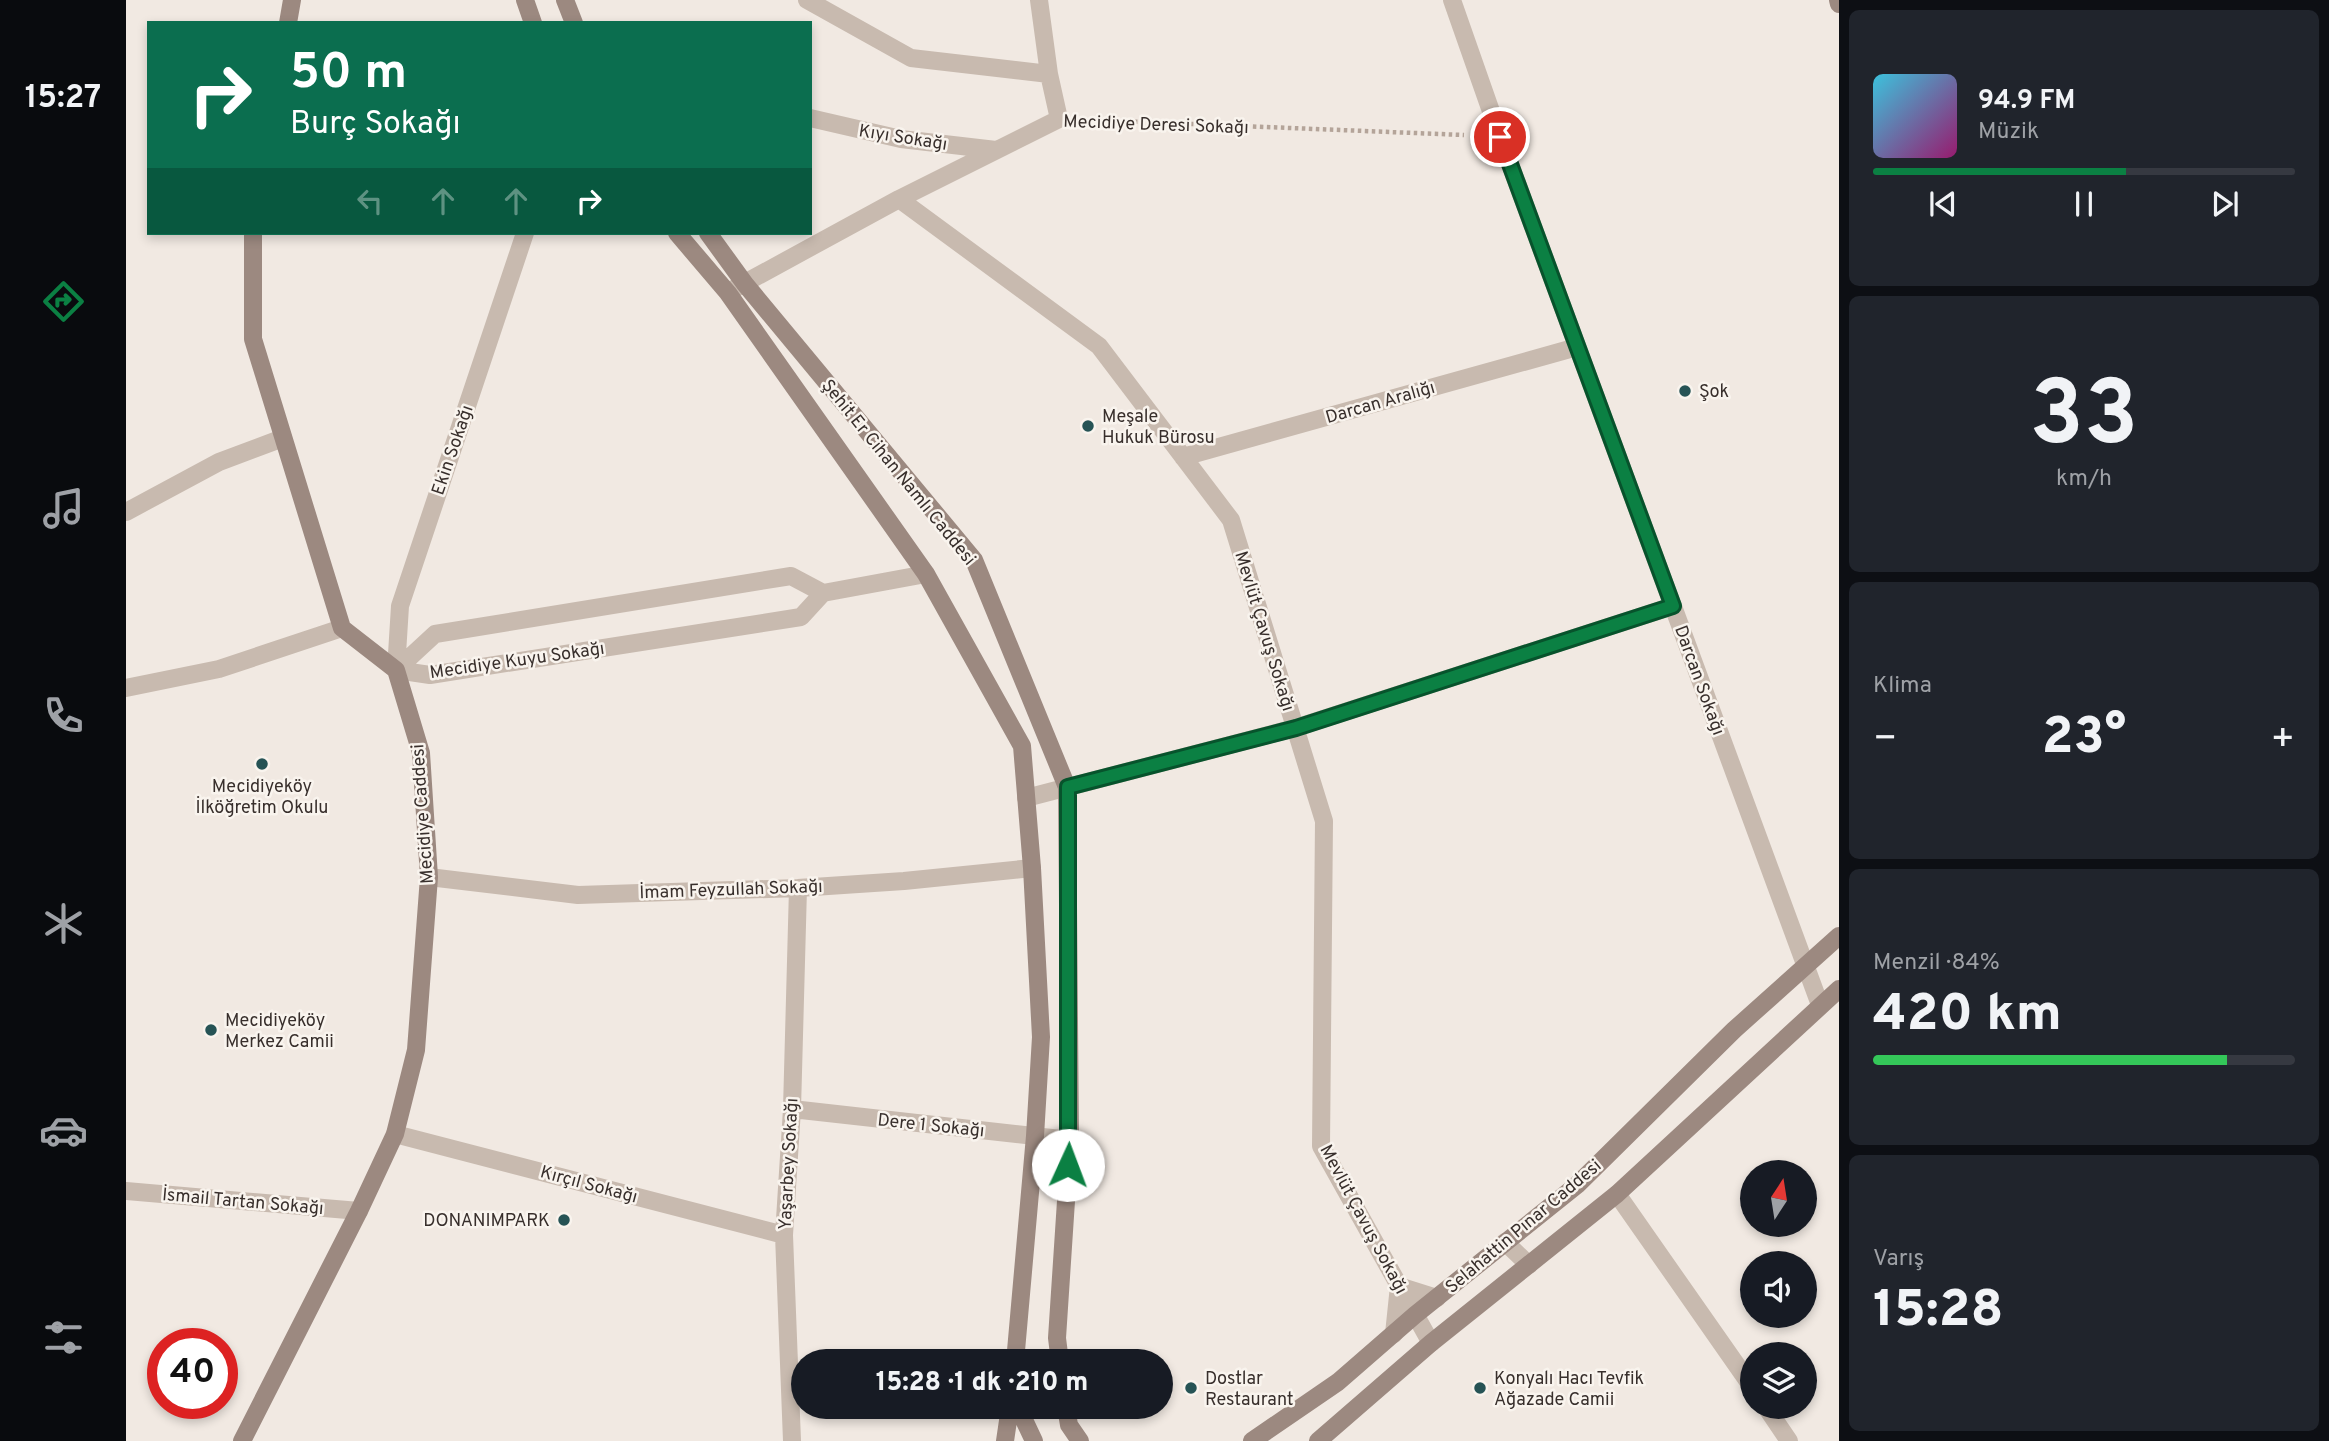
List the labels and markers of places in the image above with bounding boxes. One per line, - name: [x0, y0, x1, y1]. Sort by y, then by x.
- pin: [1470, 107, 1530, 167]
- place label: Şok: [1699, 381, 1729, 404]
- marker: Şok: [1677, 383, 1693, 399]
- place label: Meşale Hukuk Bürosu: [1102, 406, 1215, 450]
- marker: Meşale Hukuk Bürosu: [1080, 418, 1096, 434]
- marker: Mecidiyeköy İlköğretim Okulu: [254, 756, 270, 772]
- place label: Mecidiyeköy İlköğretim Okulu: [195, 776, 329, 820]
- place label: Mecidiyeköy Merkez Camii: [225, 1010, 334, 1054]
- marker: Mecidiyeköy Merkez Camii: [203, 1022, 219, 1038]
- place label: DONANIMPARK: [423, 1210, 550, 1233]
- marker: DONANIMPARK: [556, 1212, 572, 1228]
- place label: Dostlar Restaurant: [1205, 1368, 1294, 1412]
- place label: Konyalı Hacı Tevfik Ağazade Camii: [1494, 1368, 1644, 1412]
- marker: Dostlar Restaurant: [1183, 1380, 1199, 1396]
- marker: Konyalı Hacı Tevfik Ağazade Camii: [1472, 1380, 1488, 1396]

